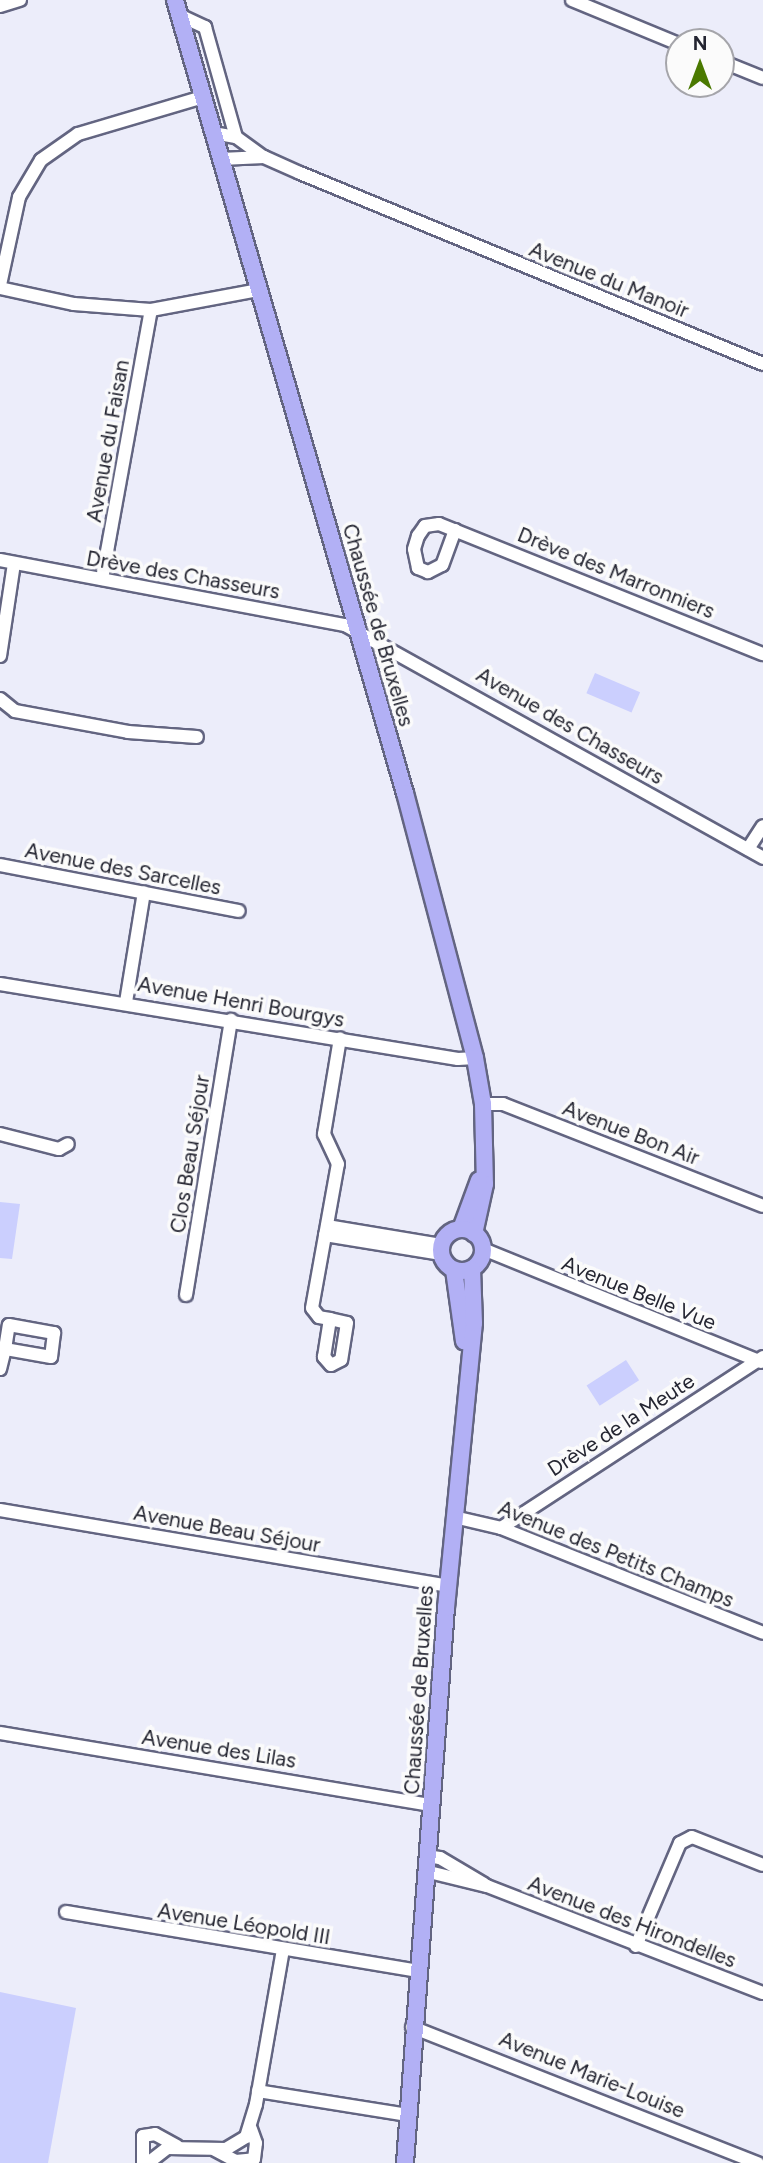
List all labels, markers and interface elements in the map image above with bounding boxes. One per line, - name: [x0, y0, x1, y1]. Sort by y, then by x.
- north arrow: [665, 28, 735, 98]
- text: N: [693, 32, 707, 55]
- street label: Avenue du Manoir: [526, 237, 692, 323]
- street label: Avenue du Faisan: [81, 358, 135, 524]
- street label: Chaussée de Bruxelles: [337, 521, 419, 729]
- street label: Drève des Marronniers: [514, 522, 718, 624]
- street label: Drève des Chasseurs: [84, 546, 282, 604]
- street label: Avenue des Chasseurs: [472, 662, 668, 790]
- street label: Avenue des Sarcelles: [23, 838, 223, 900]
- street label: Avenue Henri Bourgys: [136, 971, 346, 1033]
- street label: Clos Beau Séjour: [165, 1073, 215, 1235]
- street label: Avenue Bon Air: [559, 1095, 703, 1171]
- street label: Avenue Belle Vue: [558, 1251, 720, 1335]
- street label: Drève de la Meute: [543, 1368, 699, 1482]
- street label: Avenue des Petits Champs: [495, 1495, 737, 1613]
- street label: Avenue Beau Séjour: [132, 1500, 322, 1558]
- street label: Chaussée de Bruxelles: [399, 1585, 439, 1795]
- street label: Avenue des Lilas: [140, 1724, 298, 1774]
- street label: Avenue des Hirondelles: [524, 1871, 740, 1973]
- street label: Avenue Léopold III: [156, 1898, 332, 1950]
- street label: Avenue Marie-Louise: [496, 2026, 688, 2124]

